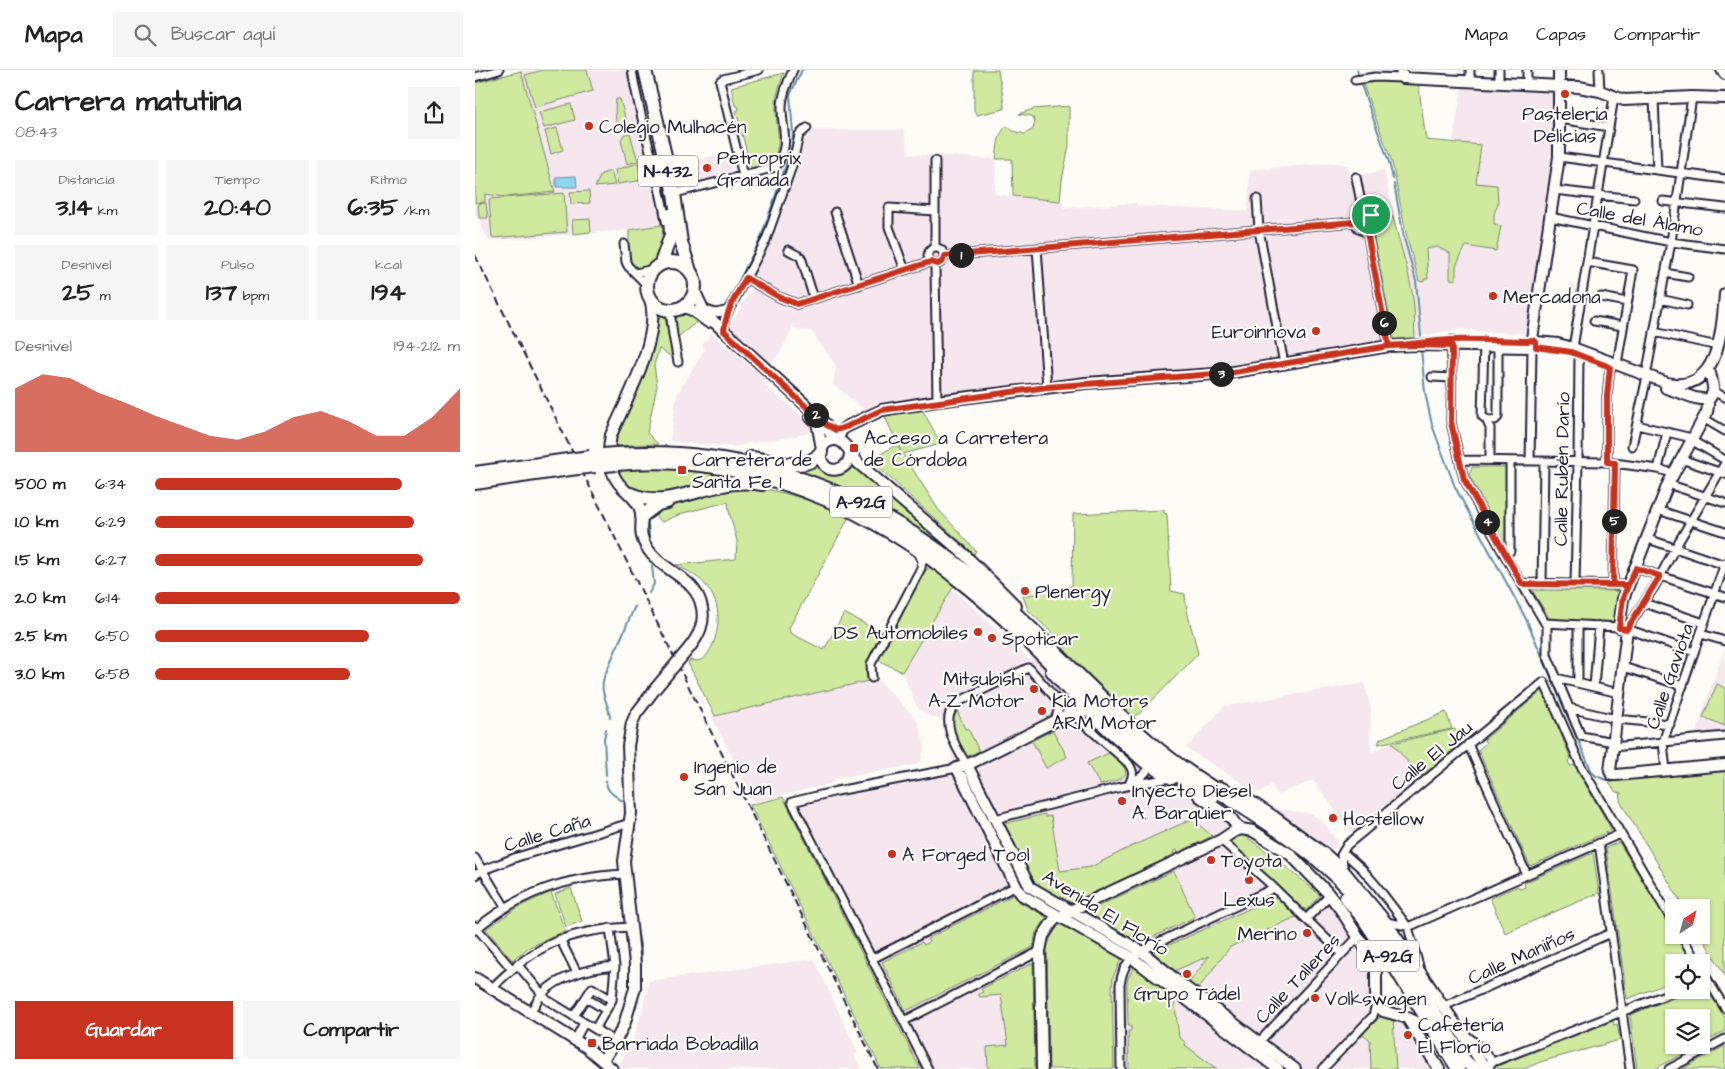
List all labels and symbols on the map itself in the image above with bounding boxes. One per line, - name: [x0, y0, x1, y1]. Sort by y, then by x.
- marker: Pastelería Delicias: [1559, 88, 1571, 100]
- place label: Pastelería Delicias: [1522, 101, 1608, 150]
- place label: Colegio Mulhacén: [599, 114, 747, 142]
- marker: Colegio Mulhacén: [583, 120, 595, 132]
- place label: Petroprix Granada: [717, 145, 801, 194]
- road number: N-432: [638, 155, 698, 186]
- marker: Petroprix Granada: [701, 162, 713, 174]
- pin: [1350, 194, 1392, 236]
- street label: Calle del Álamo: [1574, 195, 1705, 244]
- pin: 1: [949, 242, 973, 268]
- place label: Mercadona: [1503, 284, 1601, 311]
- marker: Mercadona: [1487, 290, 1499, 302]
- pin: 6: [1371, 310, 1397, 336]
- place label: Euroinnova: [1212, 319, 1306, 346]
- marker: Euroinnova: [1310, 325, 1322, 337]
- pin: 3: [1209, 362, 1233, 386]
- street label: Calle Rubén Darío: [1548, 391, 1577, 546]
- pin: 2: [803, 402, 829, 428]
- place label: Acceso a Carretera de Córdoba: [864, 425, 1048, 474]
- marker: Acceso a Carretera de Córdoba: [848, 442, 860, 454]
- place label: Carretera de Santa Fe 1: [692, 447, 812, 496]
- marker: Carretera de Santa Fe 1: [676, 464, 688, 476]
- road number: A-92G: [830, 487, 892, 518]
- pin: 5: [1601, 508, 1627, 534]
- pin: 4: [1475, 510, 1499, 534]
- place label: Plenergy: [1035, 579, 1111, 607]
- marker: Plenergy: [1019, 585, 1031, 597]
- place label: DS Automobiles: [834, 620, 968, 647]
- street label: Calle Gaviota: [1640, 620, 1701, 733]
- marker: DS Automobiles: [972, 626, 984, 638]
- place label: Spoticar: [1002, 626, 1079, 653]
- marker: Spoticar: [986, 632, 998, 644]
- place label: Mitsubishi A-Z Motor: [928, 666, 1025, 715]
- marker: Mitsubishi A-Z Motor: [1028, 683, 1040, 695]
- place label: Kia Motors ARM Motor: [1052, 688, 1157, 737]
- marker: Kia Motors ARM Motor: [1036, 705, 1048, 717]
- street label: Calle El Jau: [1385, 715, 1479, 798]
- place label: Ingenio de San Juan: [694, 754, 777, 803]
- marker: Ingenio de San Juan: [678, 771, 690, 783]
- place label: Inyecto Diesel A. Barquier: [1132, 778, 1251, 827]
- marker: Inyecto Diesel A. Barquier: [1116, 795, 1128, 807]
- place label: Hostellow: [1343, 806, 1425, 833]
- street label: Calle Caña: [501, 807, 594, 859]
- marker: Hostellow: [1327, 812, 1339, 824]
- place label: A Forged Tool: [902, 842, 1030, 870]
- marker: A Forged Tool: [886, 848, 898, 860]
- place label: Toyota: [1221, 848, 1282, 876]
- marker: Toyota: [1205, 854, 1217, 866]
- street label: Avenida El Florío: [1037, 864, 1174, 963]
- marker: Lexus: [1243, 874, 1255, 886]
- place label: Lexus: [1223, 887, 1275, 914]
- north arrow: [1665, 899, 1710, 944]
- place label: Merino: [1237, 921, 1297, 948]
- street label: Calle Maniños: [1464, 921, 1579, 992]
- marker: Merino: [1301, 927, 1313, 939]
- street label: Calle Talleres: [1249, 928, 1347, 1030]
- road number: A-92G: [1357, 940, 1419, 971]
- marker: Grupo Tádel: [1181, 968, 1193, 980]
- place label: Grupo Tádel: [1134, 981, 1240, 1008]
- place label: Volkswagen: [1325, 986, 1426, 1014]
- marker: Volkswagen: [1309, 992, 1321, 1004]
- place label: Cafetería El Florío: [1418, 1012, 1504, 1061]
- marker: Cafetería El Florío: [1402, 1029, 1414, 1041]
- place label: Barriada Bobadilla: [602, 1031, 759, 1058]
- marker: Barriada Bobadilla: [586, 1037, 598, 1049]

